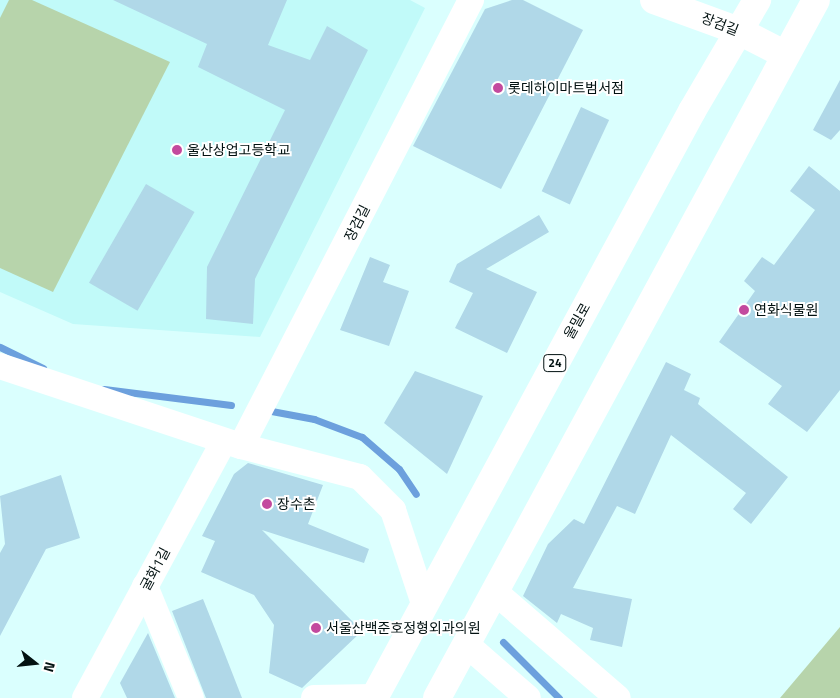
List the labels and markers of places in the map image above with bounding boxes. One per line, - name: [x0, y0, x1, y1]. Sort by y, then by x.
- place label: 롯데하이마트범서점: [508, 80, 624, 96]
- marker: 롯데하이마트범서점: [492, 82, 504, 94]
- place label: 울산상업고등학교: [187, 142, 290, 158]
- marker: 울산상업고등학교: [171, 144, 183, 156]
- place label: 연화식물원: [754, 302, 818, 318]
- marker: 연화식물원: [738, 304, 750, 316]
- place label: 장수촌: [277, 496, 316, 512]
- marker: 장수촌: [261, 498, 273, 510]
- place label: 서울산백준호정형외과의원: [326, 620, 481, 636]
- marker: 서울산백준호정형외과의원: [310, 622, 322, 634]

